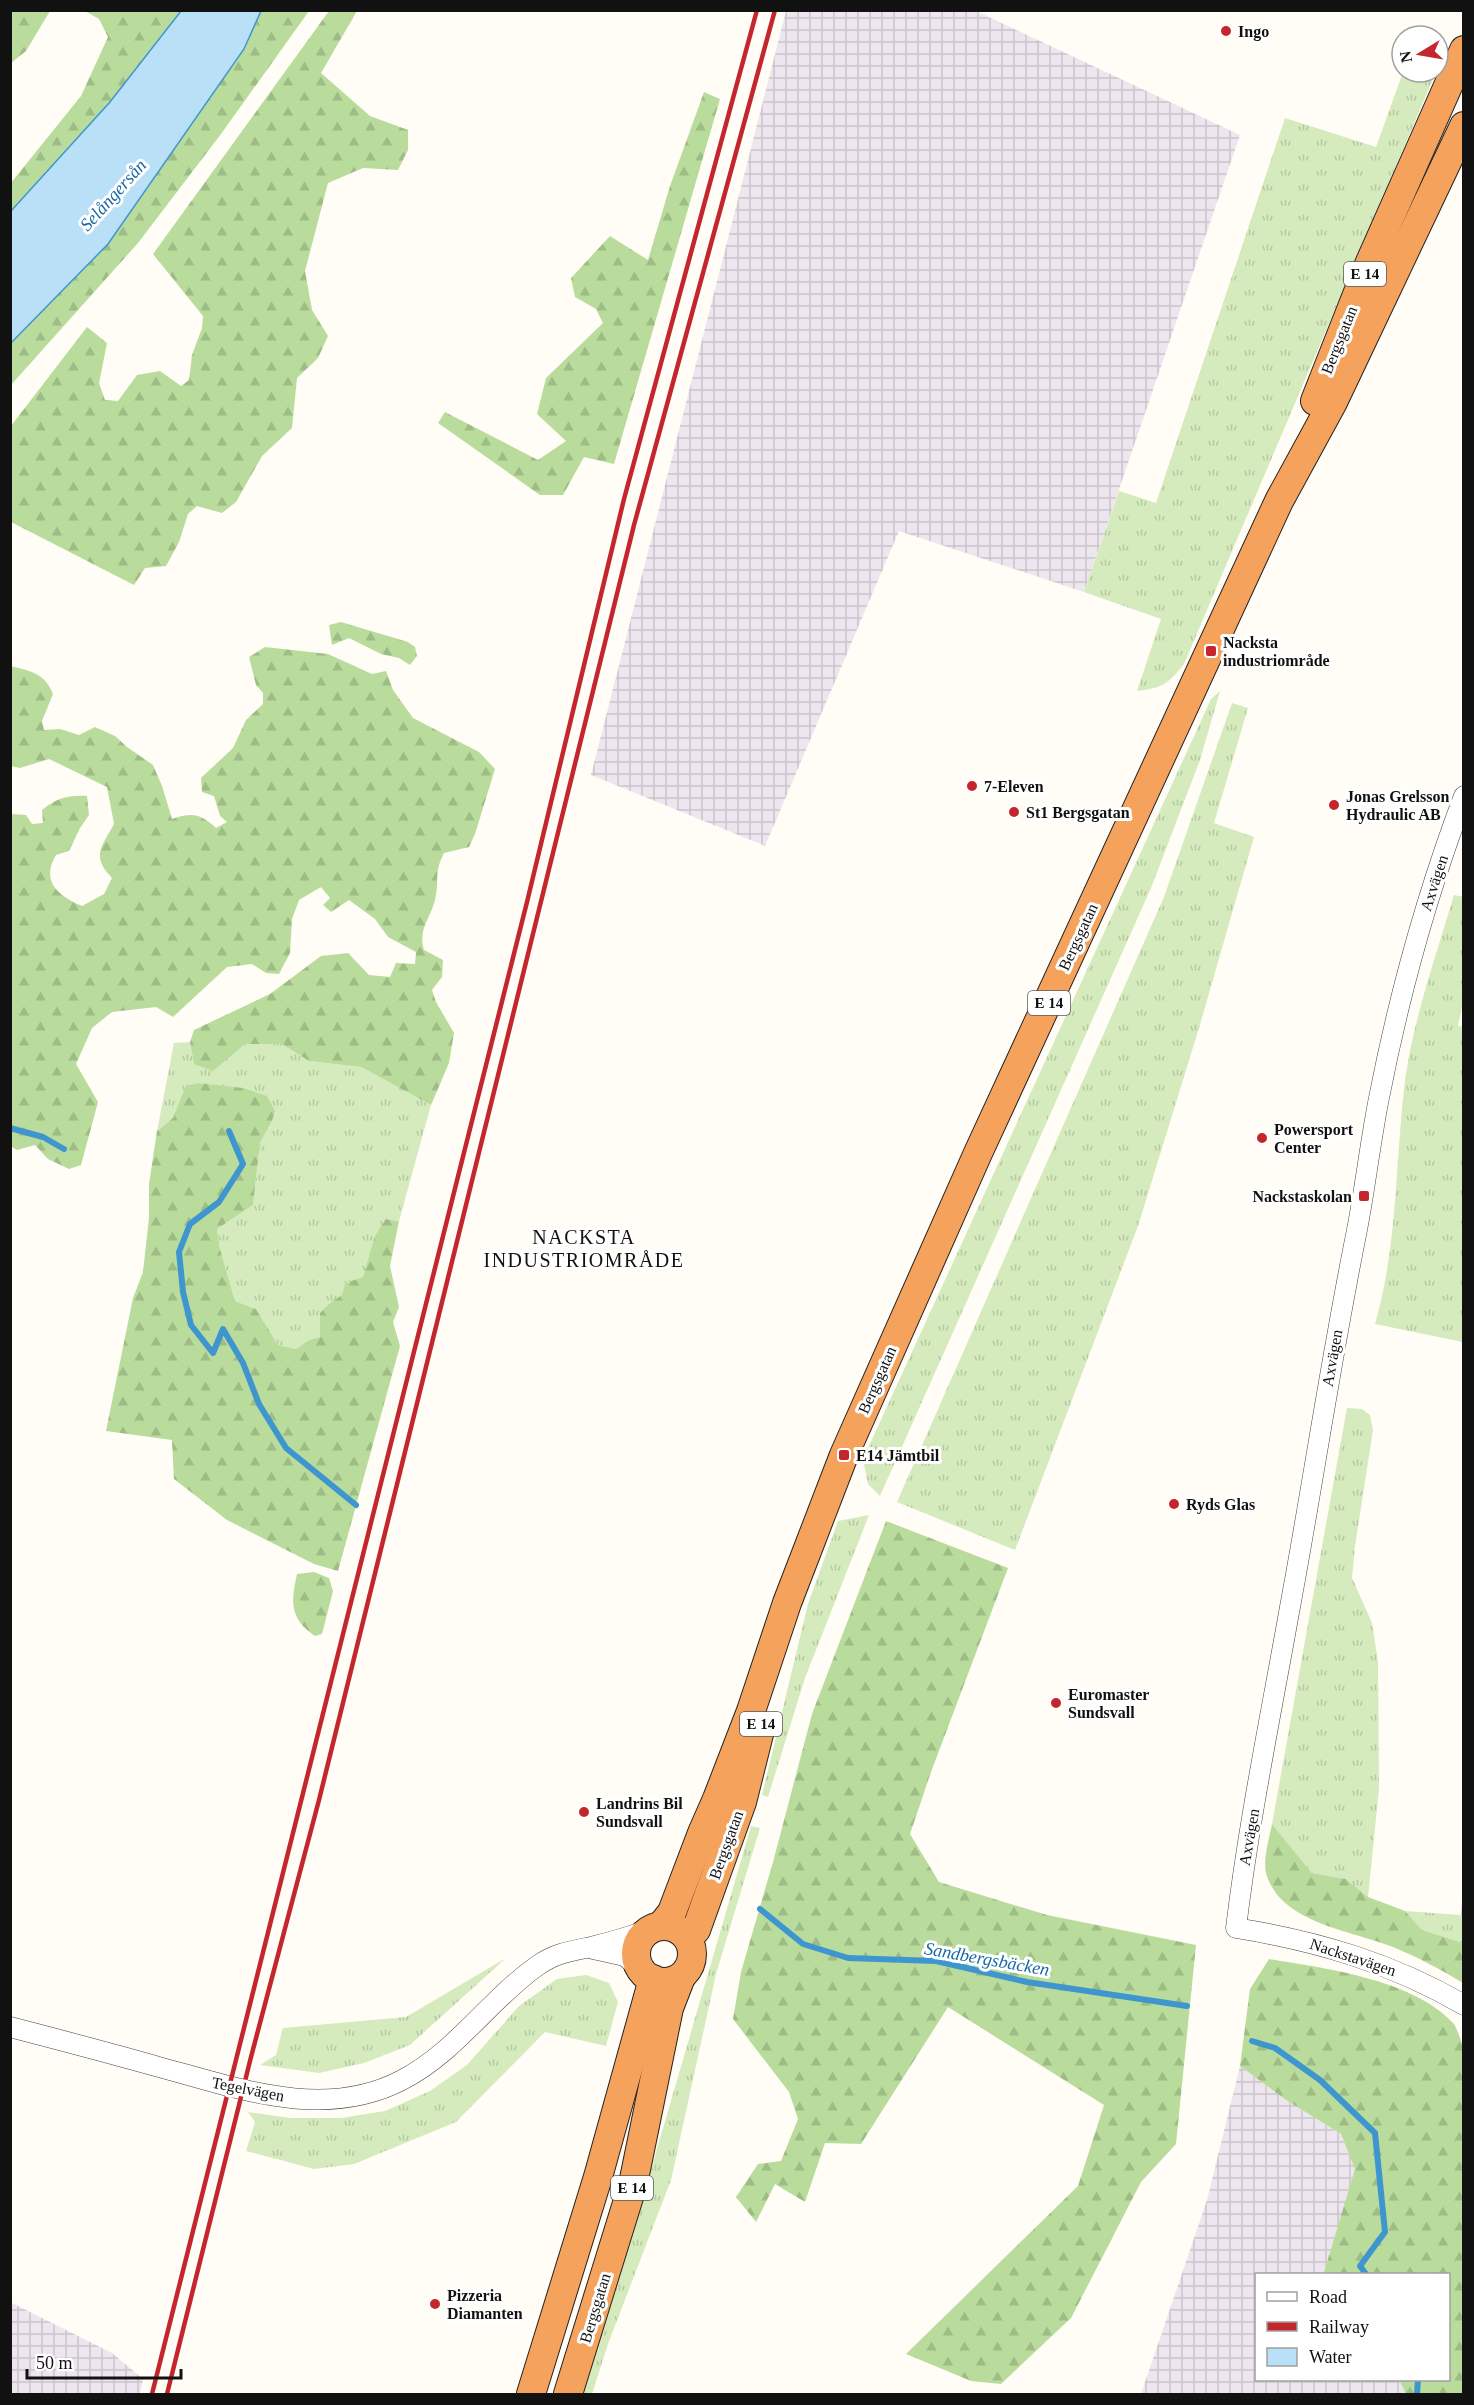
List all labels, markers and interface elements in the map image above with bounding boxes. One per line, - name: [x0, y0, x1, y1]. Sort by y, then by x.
- place label: Ingo: [1238, 23, 1269, 41]
- marker: Ingo: [1219, 24, 1233, 38]
- north arrow: [1390, 24, 1450, 84]
- text: N: [1396, 49, 1415, 64]
- water label: Selångersån: [76, 155, 150, 235]
- road number: E 14: [1344, 262, 1386, 286]
- street label: Bergsgatan: [1318, 304, 1361, 377]
- place label: Nacksta industriområde: [1223, 634, 1330, 669]
- marker: Nacksta industriområde: [1204, 644, 1218, 658]
- place label: 7-Eleven: [984, 778, 1044, 795]
- marker: 7-Eleven: [965, 779, 979, 793]
- place label: Jonas Grelsson Hydraulic AB: [1346, 788, 1449, 824]
- marker: Jonas Grelsson Hydraulic AB: [1327, 798, 1341, 812]
- place label: St1 Bergsgatan: [1026, 804, 1130, 822]
- marker: St1 Bergsgatan: [1007, 805, 1021, 819]
- street label: Axvägen: [1417, 853, 1452, 913]
- street label: Bergsgatan: [1055, 901, 1102, 974]
- road number: E 14: [1028, 991, 1070, 1015]
- place label: Powersport Center: [1274, 1121, 1354, 1156]
- marker: Powersport Center: [1255, 1131, 1269, 1145]
- place label: Nackstaskolan: [1252, 1188, 1352, 1205]
- marker: Nackstaskolan: [1357, 1189, 1371, 1203]
- district label: NACKSTA INDUSTRIOMRÅDE: [484, 1226, 685, 1271]
- street label: Axvägen: [1319, 1328, 1346, 1388]
- street label: Bergsgatan: [855, 1344, 900, 1417]
- place label: E14 Jämtbil: [856, 1447, 940, 1464]
- marker: E14 Jämtbil: [837, 1448, 851, 1462]
- place label: Ryds Glas: [1186, 1496, 1255, 1514]
- marker: Ryds Glas: [1167, 1497, 1181, 1511]
- place label: Euromaster Sundsvall: [1068, 1686, 1149, 1721]
- marker: Euromaster Sundsvall: [1049, 1696, 1063, 1710]
- road number: E 14: [740, 1712, 782, 1736]
- place label: Landrins Bil Sundsvall: [596, 1795, 683, 1830]
- marker: Landrins Bil Sundsvall: [577, 1805, 591, 1819]
- street label: Axvägen: [1236, 1807, 1263, 1867]
- street label: Bergsgatan: [706, 1808, 747, 1882]
- street label: Nackstavägen: [1307, 1935, 1398, 1980]
- water label: Sandbergsbäcken: [923, 1938, 1051, 1980]
- street label: Tegelvägen: [210, 2074, 286, 2105]
- road number: E 14: [611, 2176, 653, 2200]
- street label: Bergsgatan: [576, 2271, 615, 2345]
- legend: [1255, 2273, 1450, 2381]
- place label: Pizzeria Diamanten: [447, 2287, 523, 2322]
- text: Road: [1309, 2287, 1347, 2307]
- marker: Pizzeria Diamanten: [428, 2297, 442, 2311]
- text: Railway: [1309, 2317, 1369, 2337]
- scale bar: [27, 2342, 182, 2380]
- text: Water: [1309, 2347, 1352, 2367]
- text: 50 m: [36, 2353, 73, 2373]

